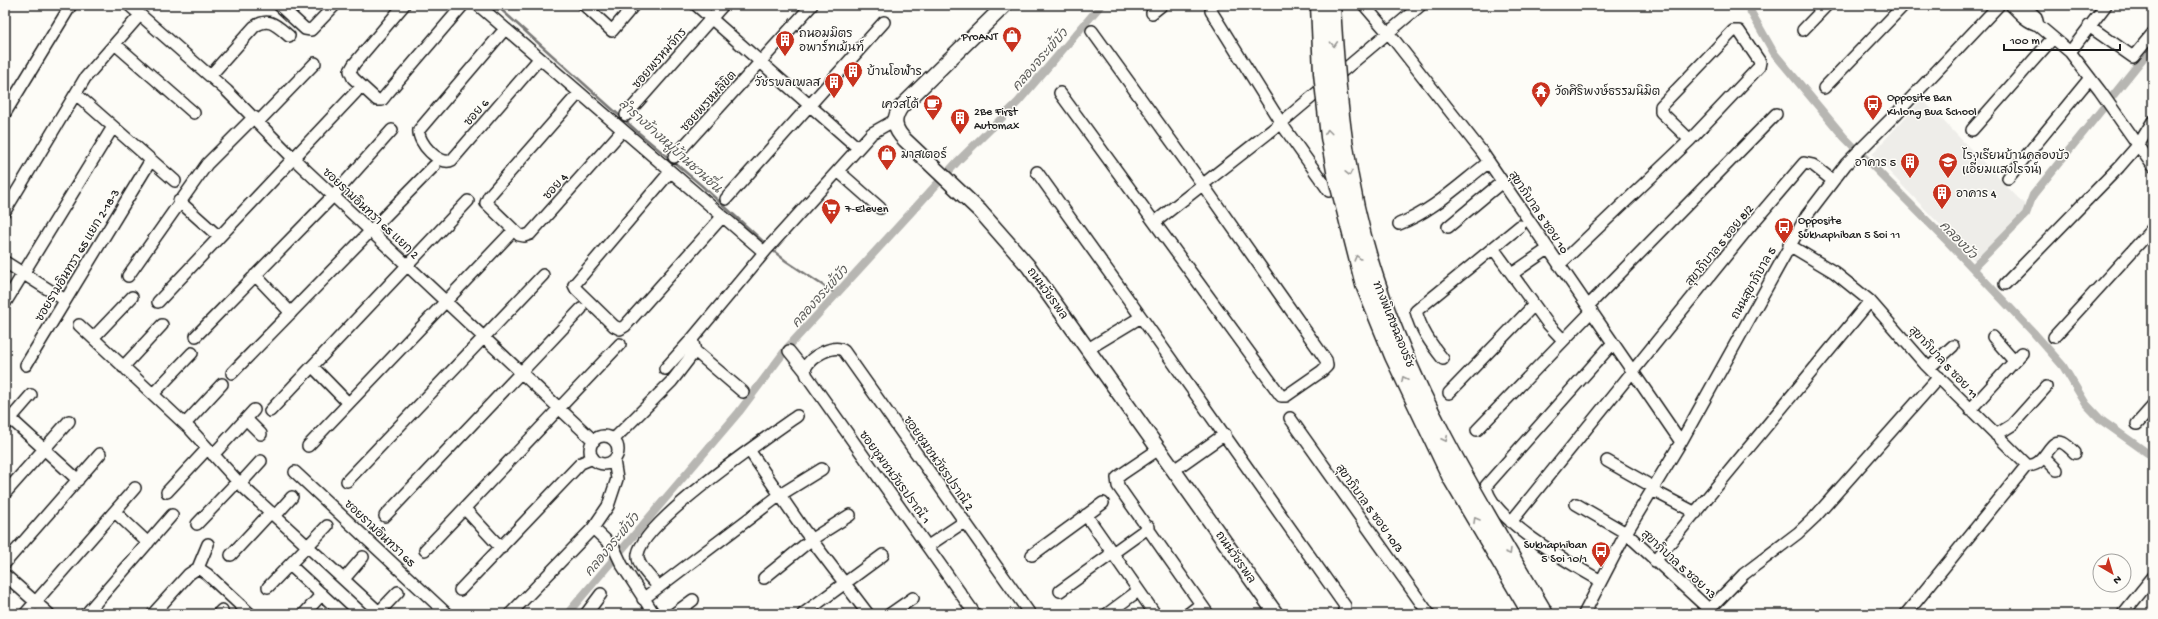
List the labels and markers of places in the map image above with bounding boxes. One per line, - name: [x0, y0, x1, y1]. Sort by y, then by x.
- shop icon: ProANT: [1001, 25, 1023, 53]
- place label: ถนอมมิตร อพาร์ทเม้นท์: [799, 26, 864, 56]
- building icon: ถนอมมิตร อพาร์ทเม้นท์: [774, 29, 796, 57]
- place label: ProANT: [960, 31, 999, 45]
- building icon: บ้านโอฬาร: [842, 60, 864, 88]
- place label: บ้านโอฬาร: [867, 63, 922, 80]
- building icon: วัชรพลเพลส: [823, 71, 845, 99]
- place label: วัชรพลเพลส: [755, 75, 821, 91]
- temple icon: วัดศิริพงษ์ธรรมนิมิต: [1530, 80, 1552, 108]
- place label: วัดศิริพงษ์ธรรมนิมิต: [1555, 83, 1660, 100]
- place label: Opposite Ban Khlong Bua School: [1887, 92, 1977, 120]
- cafe icon: เควสโต้: [922, 93, 944, 121]
- bus stop icon: Opposite Ban Khlong Bua School: [1862, 93, 1884, 121]
- place label: เควสโต้: [881, 96, 919, 113]
- place label: 2Be First Automax: [974, 106, 1020, 134]
- building icon: 2Be First Automax: [949, 107, 971, 135]
- shop icon: มาสเตอร์: [876, 143, 898, 171]
- place label: มาสเตอร์: [901, 146, 947, 163]
- place label: โรงเรียนบ้านคลองบัว (เอี่ยมแสงโรจน์): [1962, 147, 2069, 178]
- building icon: อาคาร 5: [1899, 151, 1921, 179]
- school or university icon: โรงเรียนบ้านคลองบัว (เอี่ยมแสงโรจน์): [1937, 151, 1959, 179]
- place label: อาคาร 5: [1855, 157, 1896, 171]
- building icon: อาคาร 4: [1931, 182, 1953, 210]
- place label: อาคาร 4: [1956, 188, 1997, 202]
- supermarket icon: 7-Eleven: [820, 197, 842, 225]
- place label: 7-Eleven: [844, 203, 889, 217]
- place label: Opposite Sukhaphiban 5 Soi 11: [1798, 215, 1900, 243]
- bus stop icon: Opposite Sukhaphiban 5 Soi 11: [1773, 216, 1795, 244]
- place label: Sukhaphiban 5 Soi 10/1: [1524, 539, 1587, 567]
- bus stop icon: Sukhaphiban 5 Soi 10/1: [1590, 540, 1612, 568]

